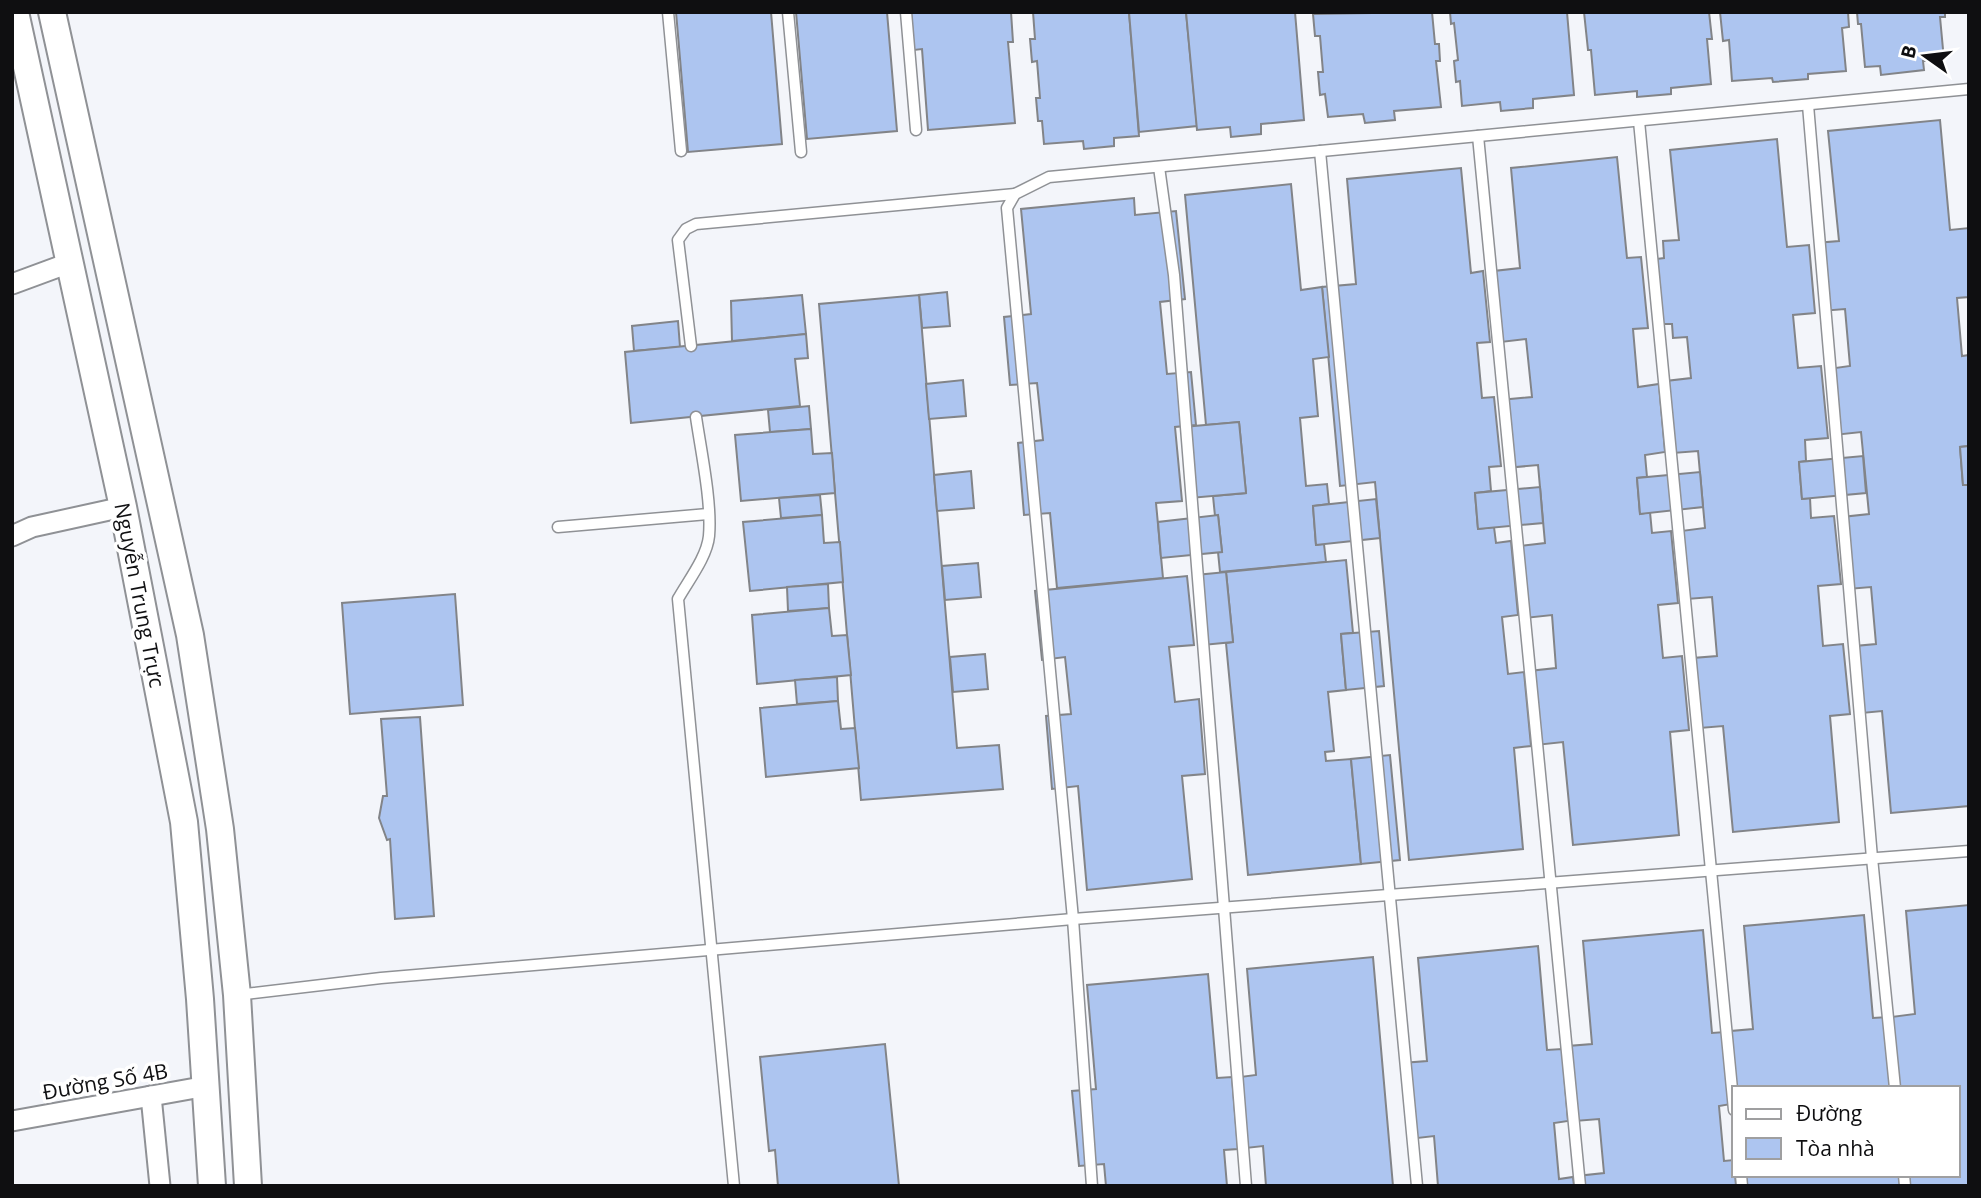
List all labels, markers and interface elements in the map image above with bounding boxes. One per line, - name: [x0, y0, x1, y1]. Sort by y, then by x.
- north arrow: [1890, 21, 1960, 91]
- text: B: [1894, 43, 1923, 61]
- street label: Nguyễn Trung Trực: [108, 500, 172, 690]
- street label: Đường Số 4B: [40, 1056, 170, 1106]
- legend: [1732, 1086, 1960, 1177]
- text: Đường: [1796, 1099, 1862, 1127]
- text: Tòa nhà: [1796, 1134, 1875, 1162]

